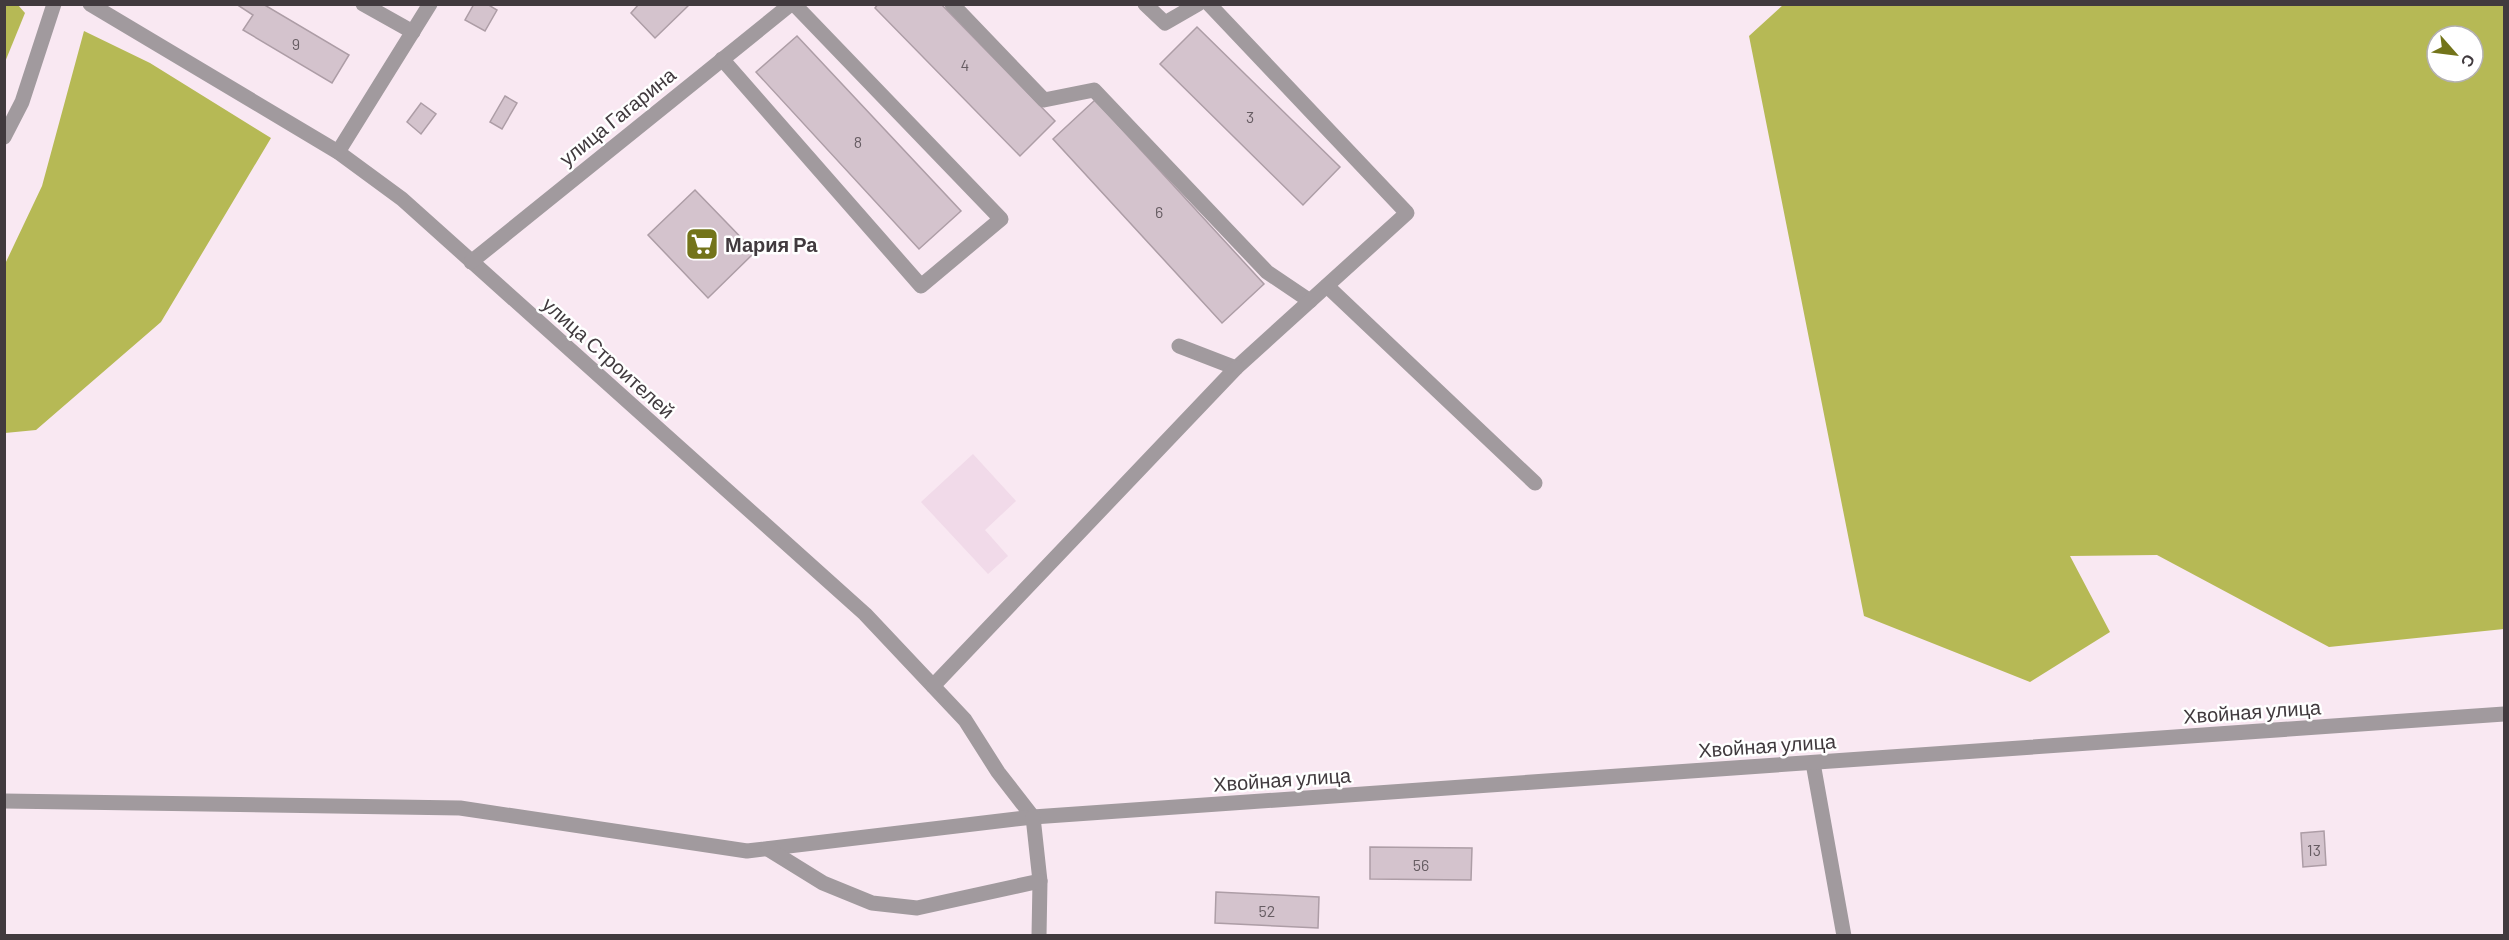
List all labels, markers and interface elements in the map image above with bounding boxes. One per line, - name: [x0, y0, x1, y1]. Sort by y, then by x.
- north arrow: [2425, 24, 2485, 84]
- house number: 9: [292, 34, 300, 53]
- text: С: [2457, 52, 2480, 71]
- house number: 4: [961, 55, 969, 74]
- street label: улица Гагарина: [554, 61, 681, 170]
- house number: 3: [1246, 107, 1254, 126]
- house number: 8: [854, 132, 862, 151]
- house number: 6: [1155, 202, 1163, 221]
- supermarket icon: Мария Ра: [684, 226, 720, 262]
- place label: Мария Ра: [725, 232, 818, 256]
- street label: улица Строителей: [538, 291, 680, 423]
- street label: Хвойная улица: [2182, 694, 2323, 728]
- street label: Хвойная улица: [1697, 728, 1838, 762]
- street label: Хвойная улица: [1212, 762, 1353, 796]
- house number: 13: [2307, 840, 2321, 859]
- house number: 56: [1413, 855, 1429, 874]
- house number: 52: [1259, 901, 1275, 920]

